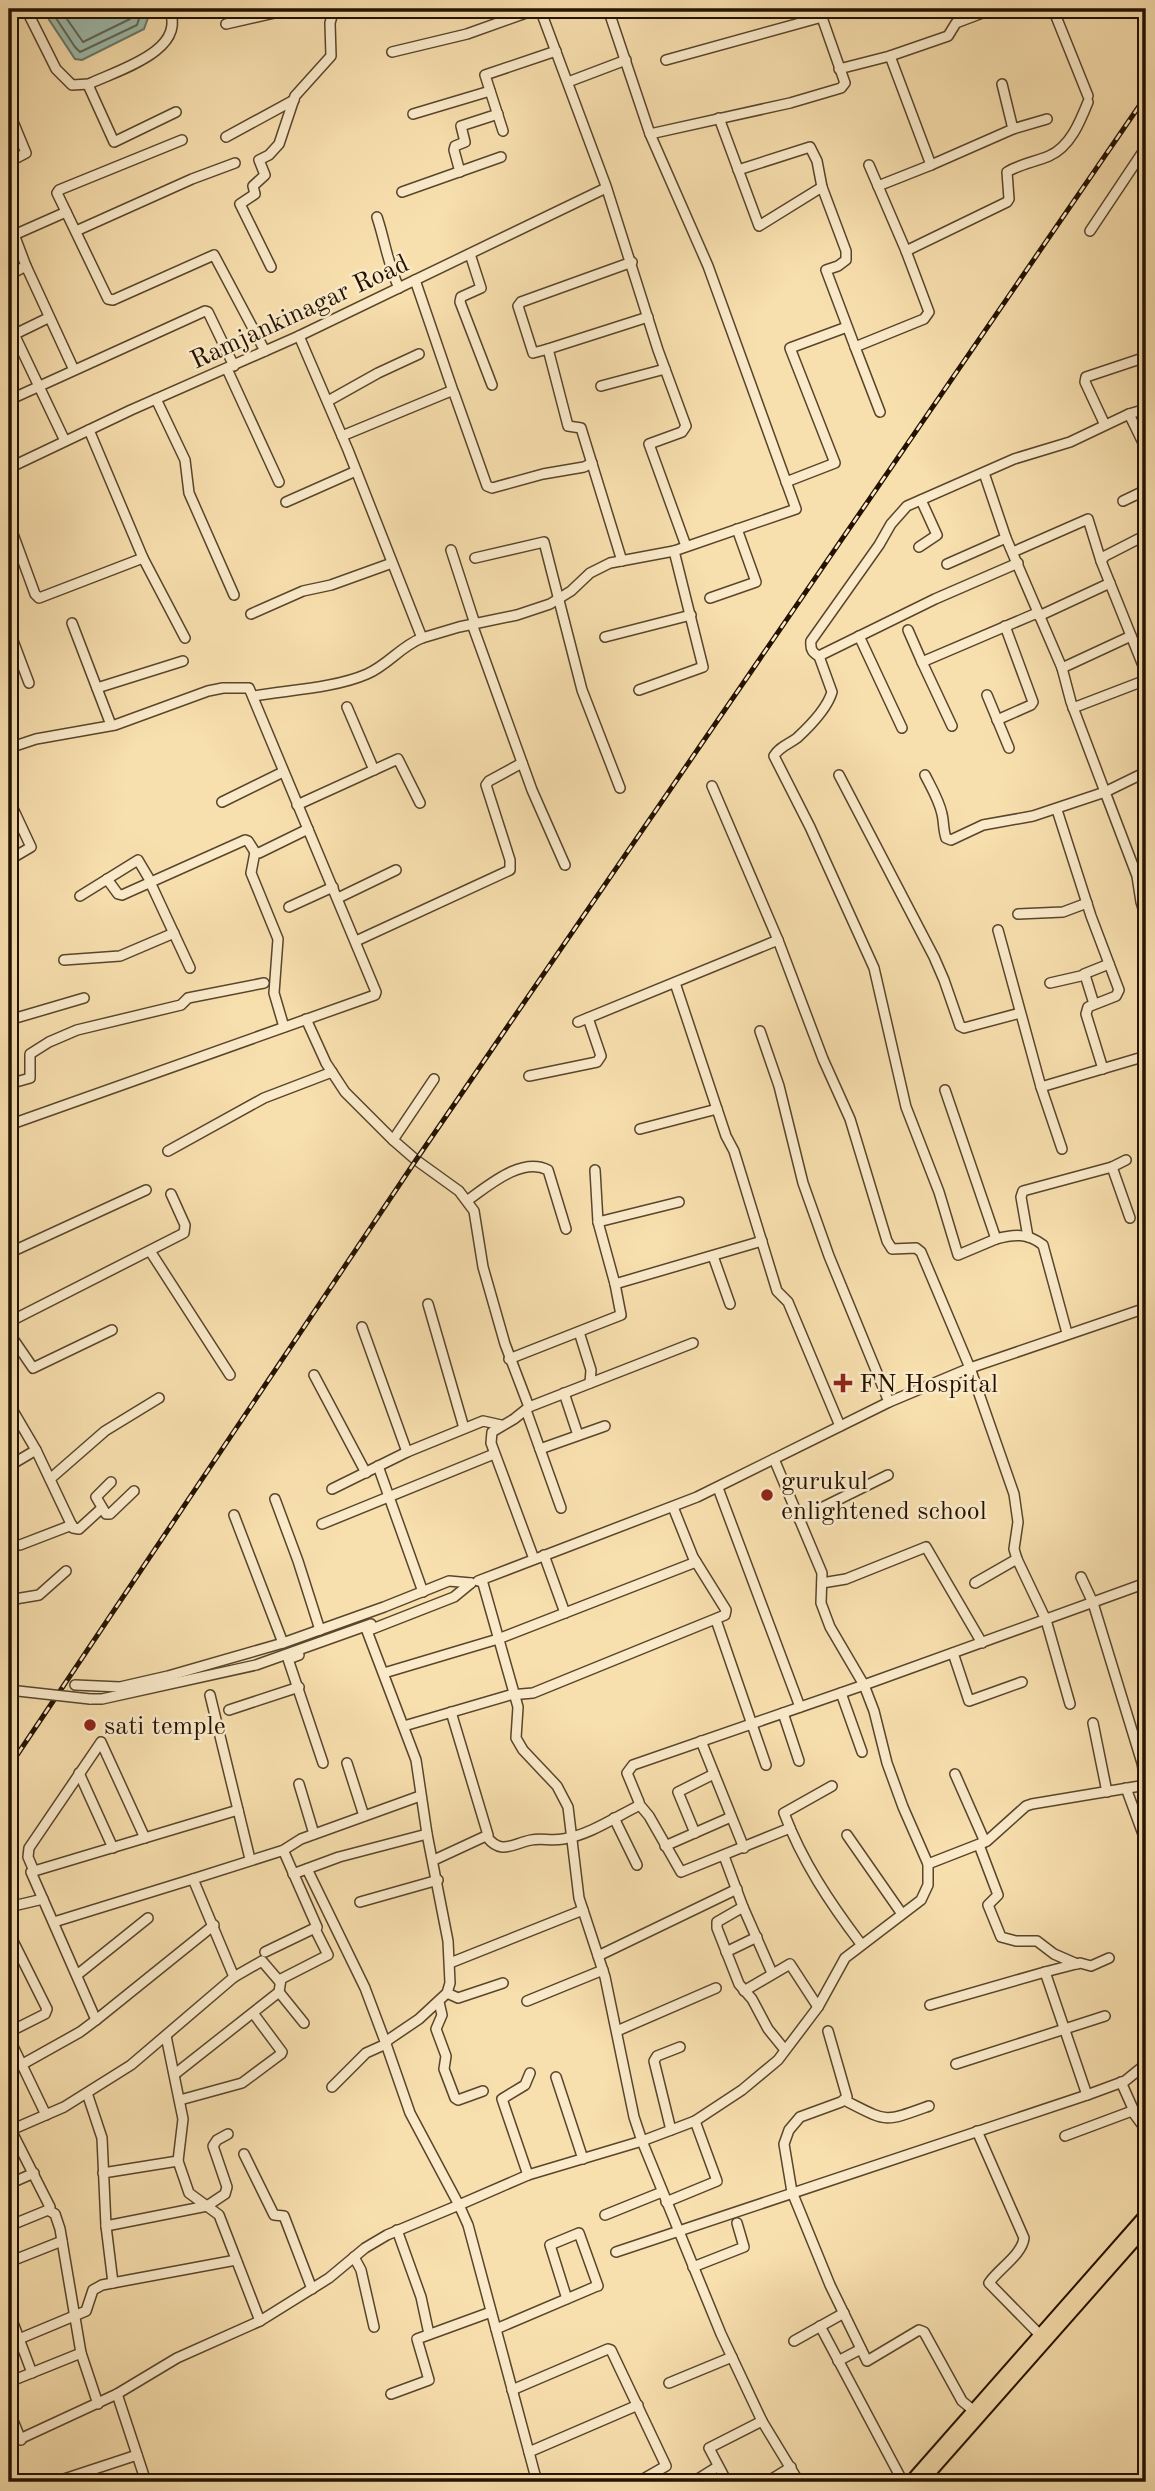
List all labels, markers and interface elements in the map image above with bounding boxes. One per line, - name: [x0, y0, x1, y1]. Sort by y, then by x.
- street label: Ramjankinagar Road: [187, 251, 413, 375]
- place label: FN Hospital: [859, 1372, 998, 1398]
- marker: FN Hospital: [833, 1373, 853, 1393]
- place label: gurukul enlightened school: [781, 1469, 987, 1525]
- marker: gurukul enlightened school: [759, 1487, 775, 1503]
- place label: sati temple: [104, 1714, 226, 1740]
- marker: sati temple: [82, 1717, 98, 1733]

